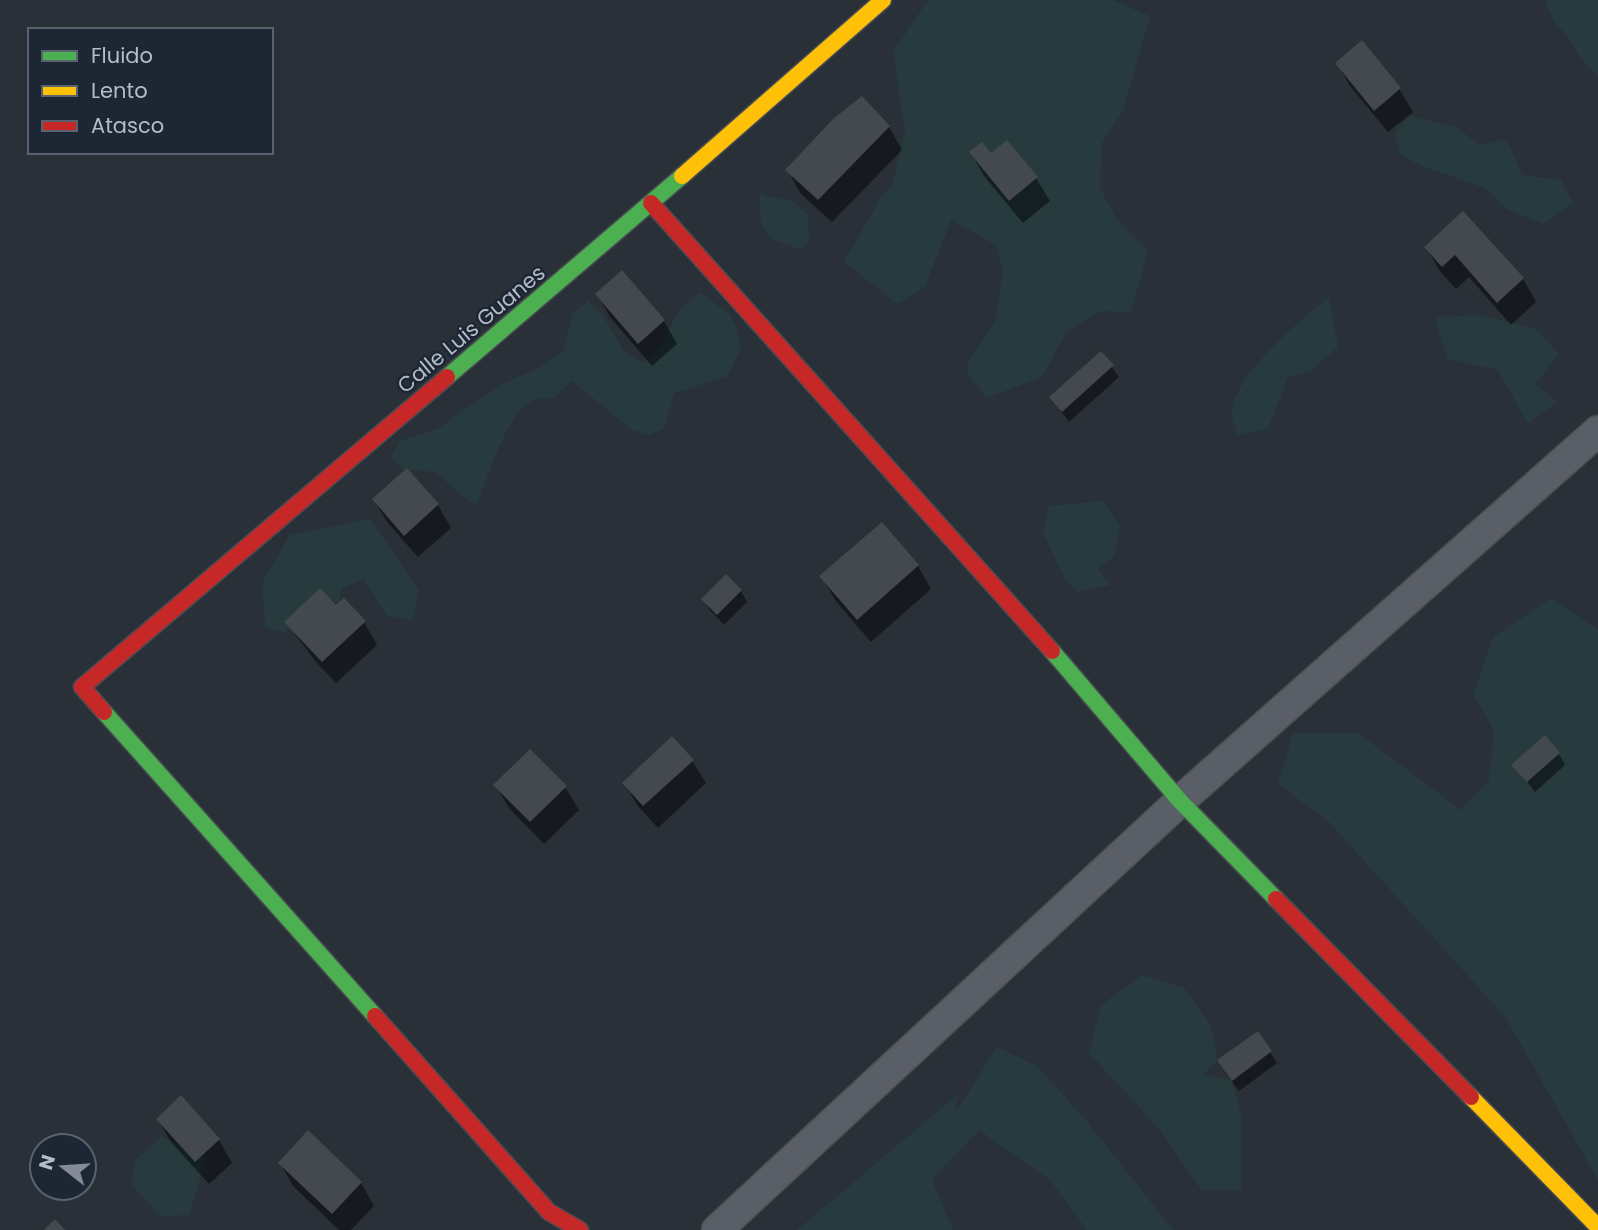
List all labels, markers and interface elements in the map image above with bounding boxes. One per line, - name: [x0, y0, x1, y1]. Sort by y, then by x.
- legend: [28, 28, 273, 154]
- text: Fluido: [91, 41, 153, 70]
- text: Lento: [91, 76, 148, 105]
- text: Atasco: [91, 111, 164, 140]
- street label: Calle Luis Guanes: [391, 258, 551, 400]
- north arrow: [28, 1132, 98, 1202]
- text: N: [32, 1151, 62, 1173]

